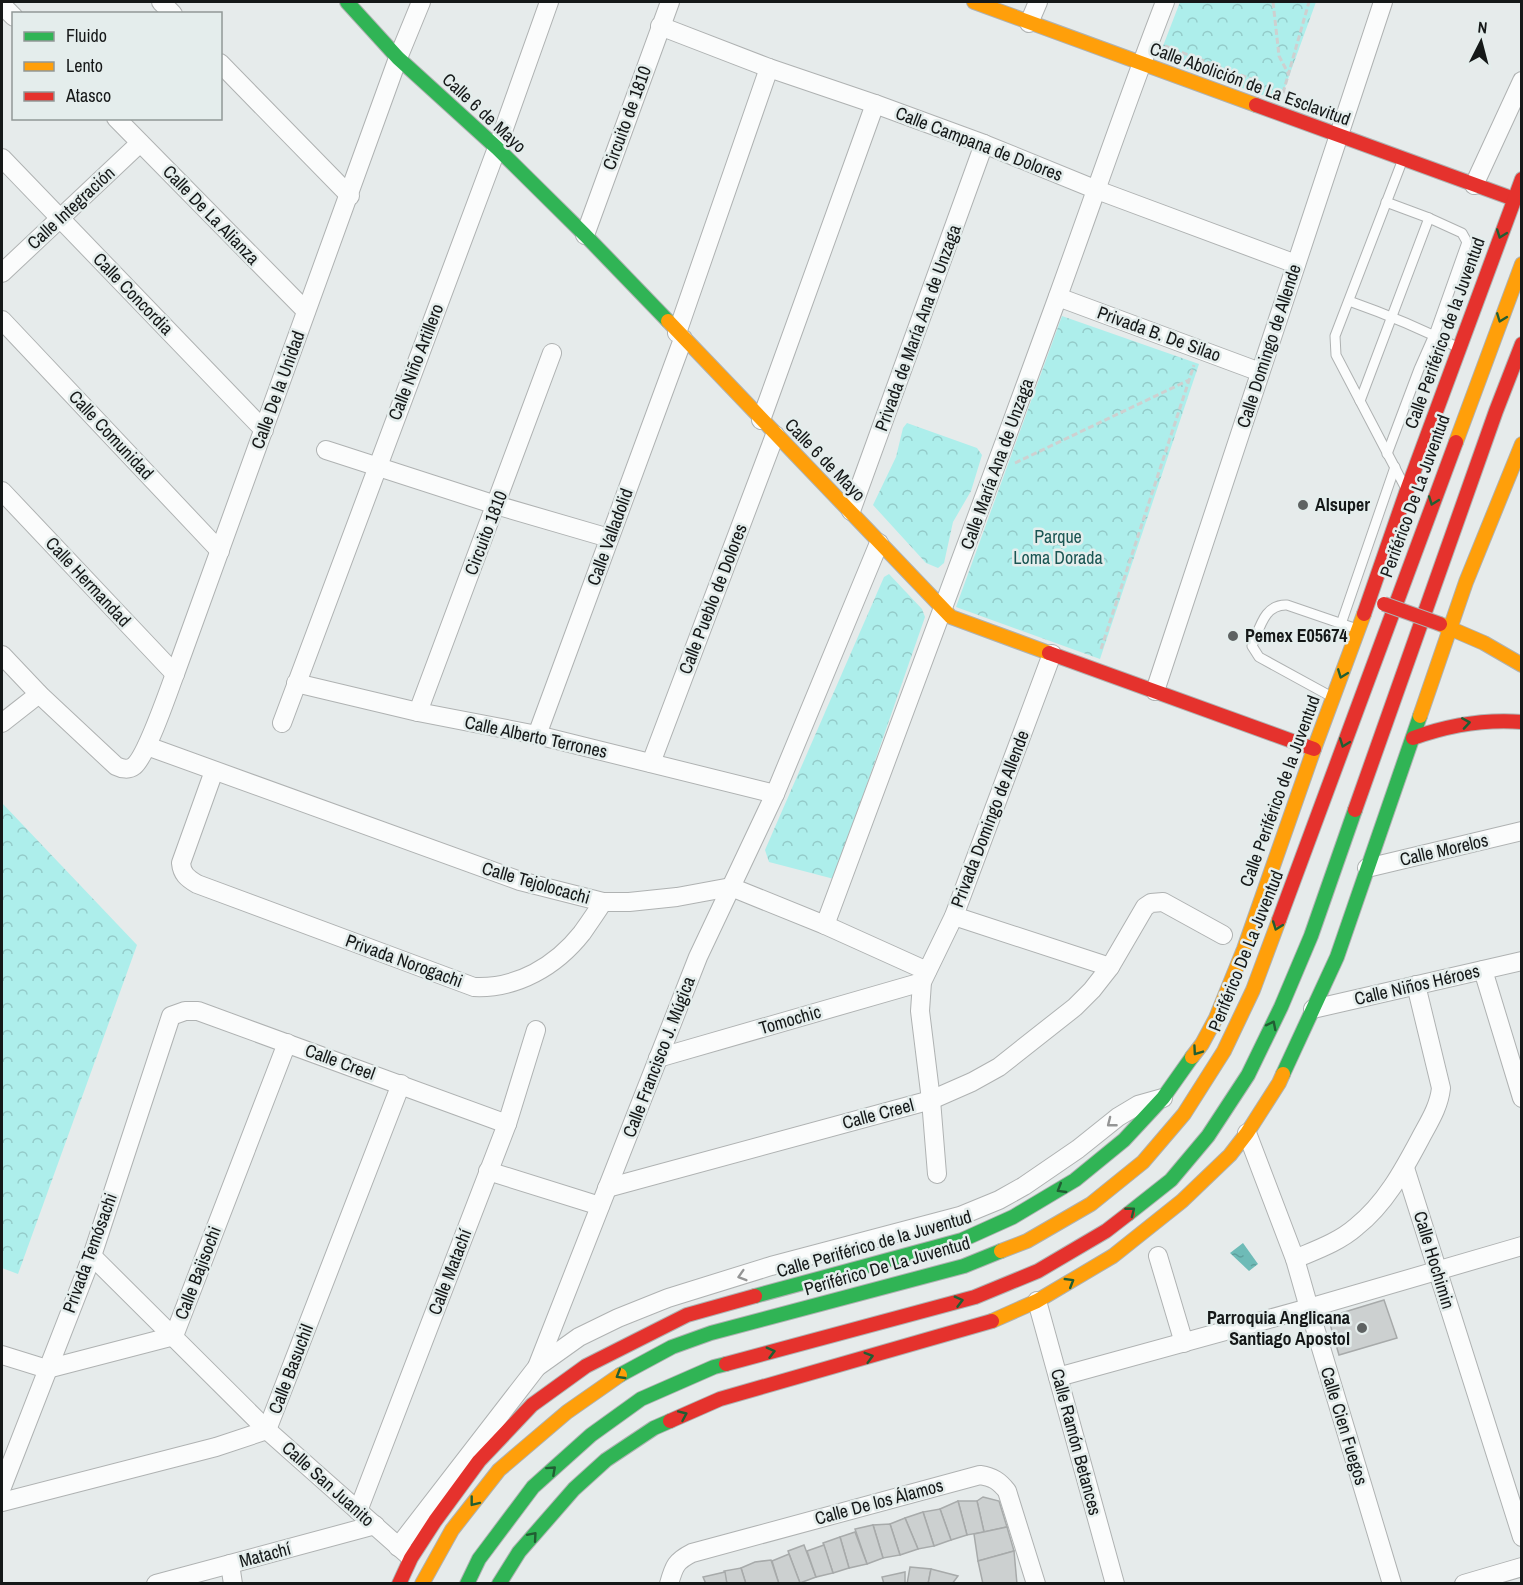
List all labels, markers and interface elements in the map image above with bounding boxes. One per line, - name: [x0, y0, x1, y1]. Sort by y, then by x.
- legend: [12, 12, 222, 120]
- north arrow: [1451, 12, 1511, 72]
- text: N: [1477, 16, 1488, 39]
- text: Fluido: [66, 23, 107, 48]
- street label: Calle Abolición de La Esclavitud: [1146, 36, 1354, 131]
- text: Lento: [66, 53, 103, 78]
- street label: Circuito de 1810: [596, 62, 657, 173]
- street label: Calle 6 de Mayo: [437, 67, 532, 158]
- text: Atasco: [65, 83, 111, 108]
- street label: Calle Campana de Dolores: [892, 100, 1066, 187]
- street label: Calle De La Alianza: [157, 159, 265, 270]
- street label: Calle Integración: [21, 160, 120, 255]
- street label: Privada de María Ana de Unzaga: [868, 221, 967, 435]
- one-way arrow: [1496, 228, 1509, 238]
- street label: Calle Periférico de la Juventud: [1398, 234, 1491, 432]
- street label: Calle Concordia: [88, 247, 179, 340]
- street label: Calle Domingo de Allende: [1230, 261, 1307, 431]
- street label: Calle Niño Artillero: [382, 300, 449, 424]
- street label: Privada B. De Silao: [1094, 300, 1224, 367]
- one-way arrow: [1496, 313, 1509, 323]
- street label: Calle De la Unidad: [245, 327, 310, 452]
- street label: Calle María Ana de Unzaga: [954, 375, 1039, 553]
- street label: Calle Comunidad: [63, 384, 159, 485]
- street label: Periférico De La Juventud: [1373, 411, 1456, 581]
- street label: Calle 6 de Mayo: [779, 413, 871, 507]
- street label: Calle Valladolid: [580, 485, 639, 589]
- street label: Circuito 1810: [458, 487, 513, 579]
- place label: Alsuper: [1315, 492, 1370, 517]
- one-way arrow: [1428, 495, 1440, 506]
- marker: Alsuper: [1296, 498, 1310, 512]
- street label: Calle Pueblo de Dolores: [672, 520, 753, 678]
- park label: Parque Loma Dorada: [1013, 524, 1103, 570]
- street label: Calle Hermandad: [40, 531, 137, 632]
- place label: Pemex E05674: [1245, 623, 1348, 648]
- marker: Pemex E05674: [1226, 629, 1240, 643]
- one-way arrow: [1337, 667, 1349, 678]
- street label: Calle Periférico de la Juventud: [1233, 692, 1326, 890]
- street label: Calle Alberto Terrones: [463, 709, 610, 764]
- one-way arrow: [1461, 717, 1471, 730]
- street label: Privada Domingo de Allende: [944, 727, 1035, 911]
- one-way arrow: [1339, 737, 1351, 748]
- street label: Calle Morelos: [1397, 827, 1491, 872]
- street label: Calle Tejolocachi: [479, 855, 593, 910]
- street label: Periférico De La Juventud: [1202, 867, 1289, 1035]
- one-way arrow: [1272, 920, 1284, 931]
- street label: Privada Norogachi: [342, 928, 466, 993]
- street label: Calle Niños Héroes: [1352, 958, 1482, 1011]
- street label: Calle Francisco J. Múgica: [616, 973, 701, 1141]
- street label: Tomochic: [756, 999, 824, 1040]
- one-way arrow: [1265, 1021, 1277, 1032]
- street label: Calle Creel: [302, 1037, 379, 1086]
- one-way arrow: [1193, 1044, 1204, 1055]
- street label: Calle Creel: [839, 1092, 916, 1135]
- one-way arrow: [1107, 1115, 1118, 1126]
- one-way arrow: [1057, 1181, 1067, 1193]
- street label: Privada Temósachi: [56, 1189, 123, 1316]
- street label: Calle Periférico de la Juventud: [773, 1204, 974, 1283]
- one-way arrow: [1124, 1208, 1135, 1219]
- street label: Calle Hochimin: [1408, 1208, 1461, 1312]
- street label: Calle Bajisochi: [168, 1222, 227, 1323]
- street label: Calle Matachí: [422, 1224, 478, 1318]
- street label: Periférico De La Juventud: [801, 1230, 973, 1301]
- one-way arrow: [737, 1268, 748, 1281]
- one-way arrow: [1064, 1277, 1074, 1289]
- one-way arrow: [953, 1296, 964, 1308]
- place label: Parroquia Anglicana Santiago Apostol: [1207, 1305, 1351, 1351]
- street label: Calle Basuchil: [262, 1320, 319, 1417]
- marker: Parroquia Anglicana Santiago Apostol: [1355, 1321, 1369, 1335]
- one-way arrow: [765, 1347, 776, 1359]
- one-way arrow: [863, 1352, 874, 1364]
- street label: Calle Cien Fuegos: [1315, 1364, 1374, 1488]
- street label: Calle Ramón Betances: [1045, 1366, 1108, 1518]
- one-way arrow: [616, 1368, 626, 1380]
- one-way arrow: [677, 1410, 688, 1422]
- street label: Calle San Juanito: [277, 1435, 380, 1532]
- one-way arrow: [545, 1466, 556, 1477]
- street label: Calle De los Álamos: [812, 1472, 946, 1531]
- one-way arrow: [470, 1496, 481, 1507]
- one-way arrow: [526, 1532, 537, 1543]
- street label: Matachí: [236, 1535, 294, 1573]

